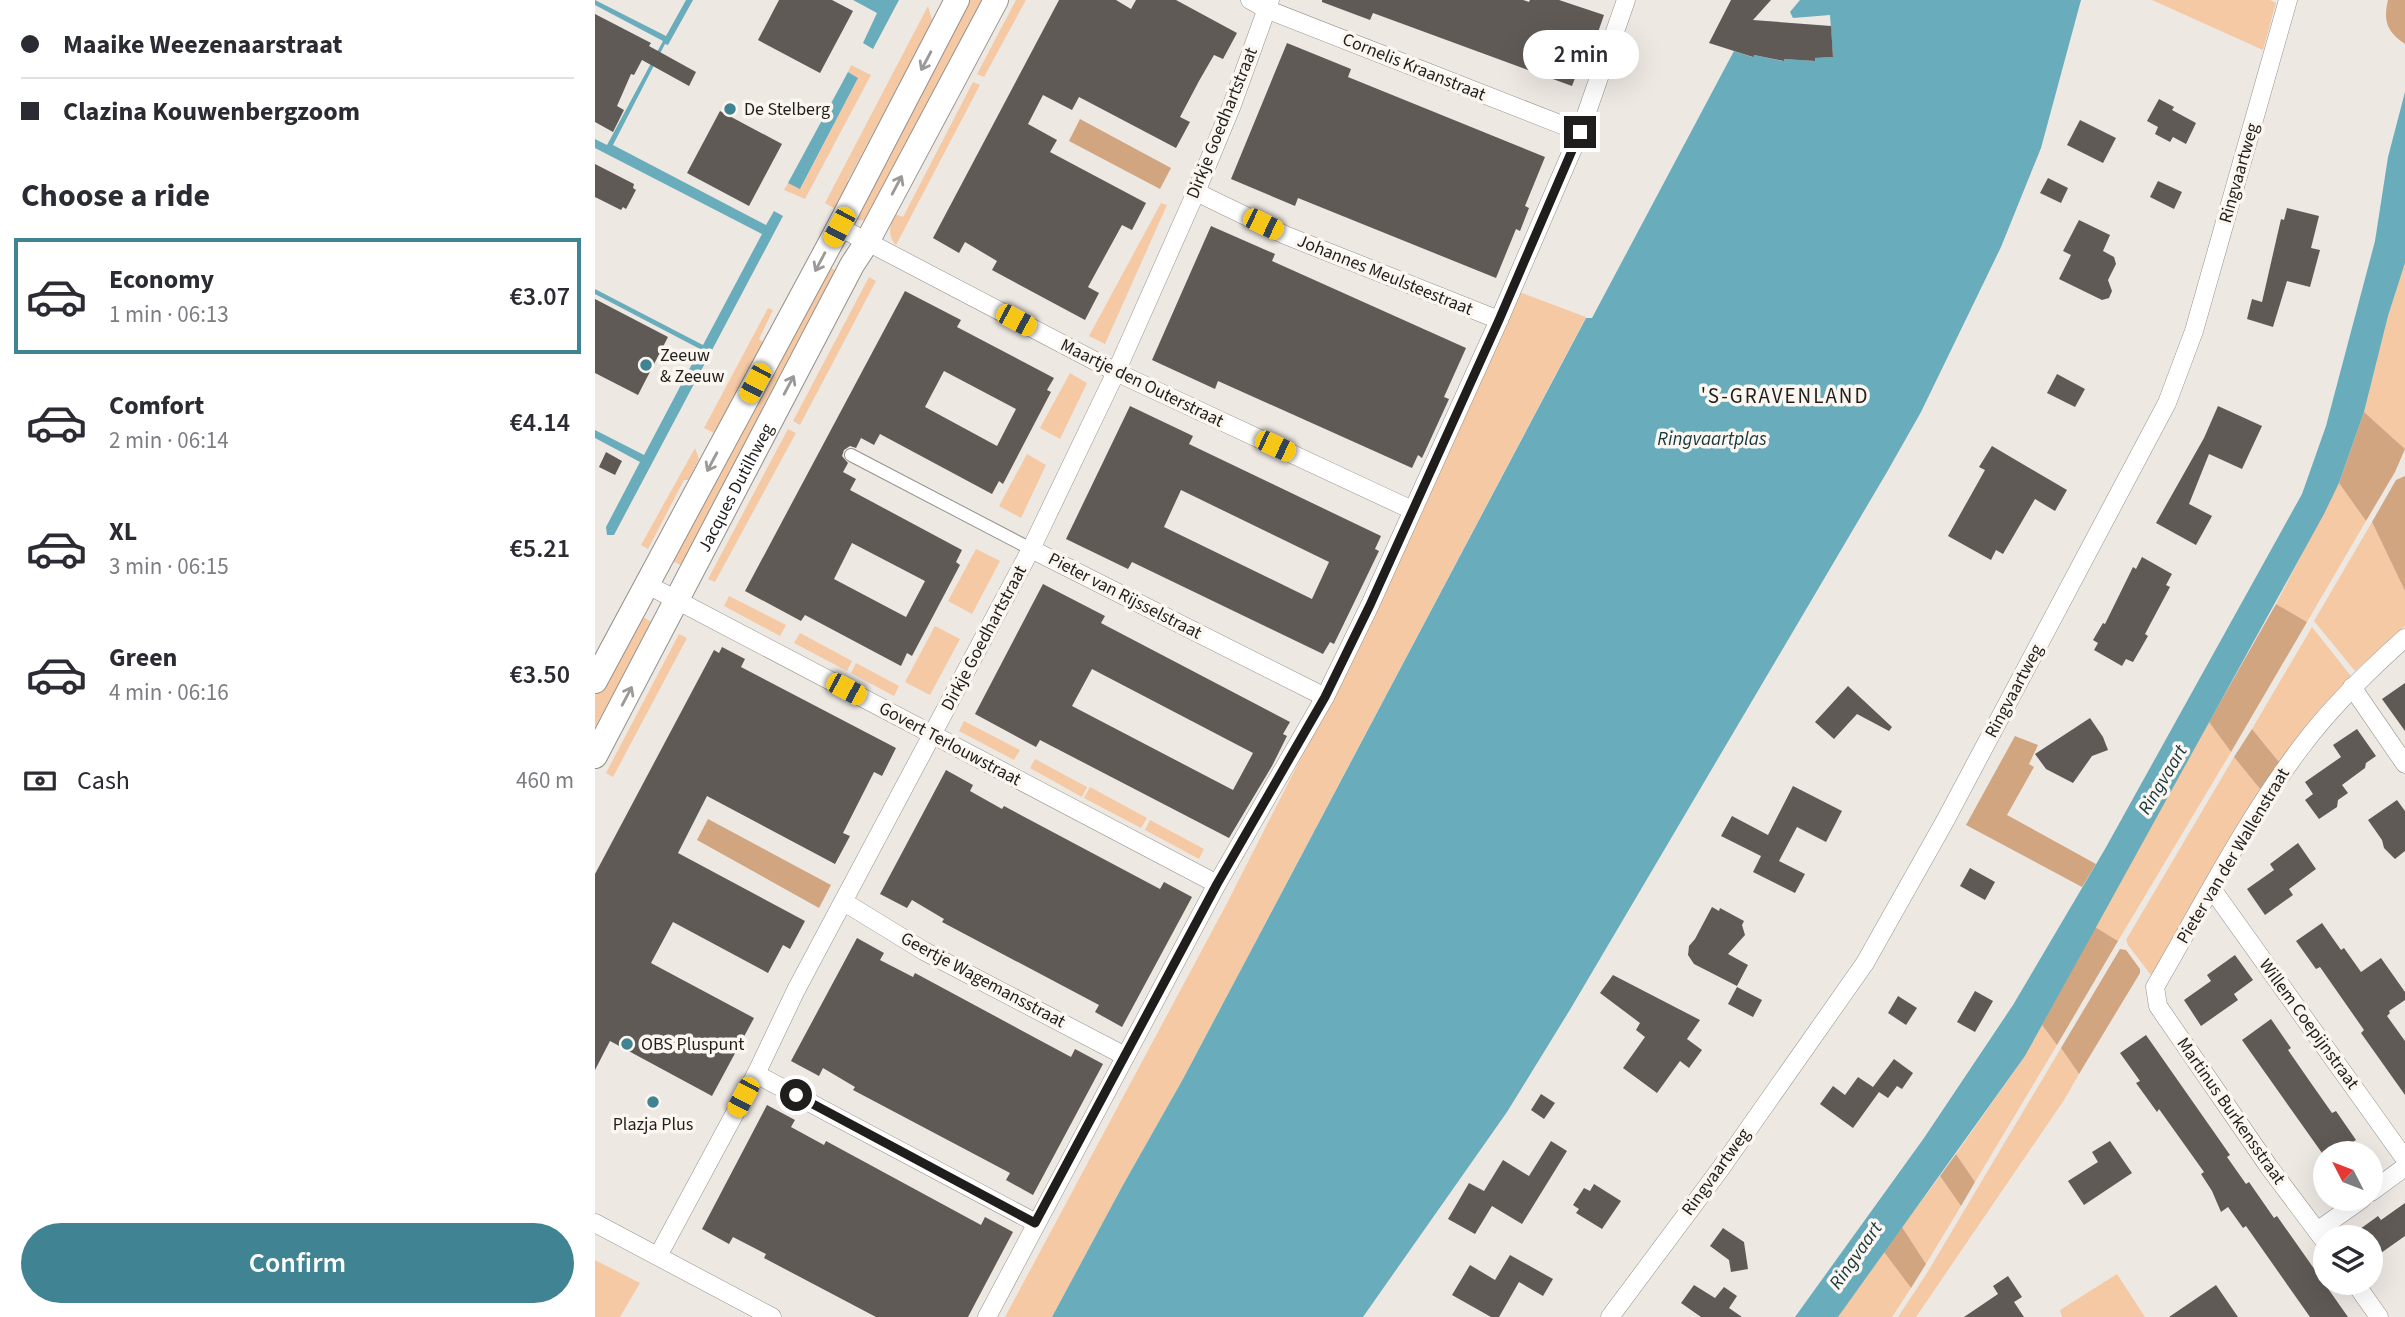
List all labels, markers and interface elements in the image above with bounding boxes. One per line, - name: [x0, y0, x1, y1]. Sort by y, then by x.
- text: Maaike Weezenaarstraat: [63, 26, 343, 63]
- street label: Cornelis Kraanstraat: [1339, 27, 1489, 107]
- callout: 2 min: [1522, 31, 1638, 80]
- text: 2 min: [1554, 38, 1608, 71]
- street label: Dirkje Goedhartstraat: [1180, 44, 1264, 202]
- one-way arrow: [918, 50, 932, 70]
- text: Clazina Kouwenbergzoom: [63, 93, 360, 130]
- place label: De Stelberg: [744, 97, 830, 122]
- marker: De Stelberg: [722, 101, 738, 117]
- route end: [1564, 116, 1596, 148]
- street label: Ringvaartweg: [2213, 120, 2265, 226]
- text: Choose a ride: [21, 173, 210, 219]
- one-way arrow: [890, 176, 904, 196]
- car: [820, 204, 859, 250]
- car: [1240, 205, 1287, 243]
- street label: Johannes Meulsteestraat: [1293, 228, 1477, 322]
- one-way arrow: [813, 251, 826, 272]
- text: Economy: [109, 261, 214, 298]
- icon: car: [25, 265, 88, 328]
- text: €3.07: [509, 278, 570, 315]
- text: 1 min · 06:13: [109, 298, 229, 331]
- car: [993, 301, 1040, 339]
- street label: Maartje den Outerstraat: [1056, 333, 1228, 433]
- place label: Zeeuw & Zeeuw: [660, 343, 725, 389]
- marker: Zeeuw & Zeeuw: [638, 357, 654, 373]
- car: [736, 360, 775, 406]
- one-way arrow: [783, 376, 797, 396]
- district label: 'S-GRAVENLAND: [1701, 381, 1869, 411]
- text: Comfort: [109, 387, 204, 424]
- icon: car: [25, 391, 88, 454]
- text: €4.14: [509, 404, 570, 441]
- street label: Jacques Dutilhweg: [692, 419, 779, 556]
- text: 2 min · 06:14: [109, 424, 229, 457]
- water label: Ringvaartplas: [1657, 426, 1767, 453]
- car: [1252, 428, 1299, 464]
- one-way arrow: [705, 451, 718, 472]
- text: XL: [109, 513, 137, 550]
- icon: car: [25, 517, 88, 580]
- text: €5.21: [509, 530, 570, 567]
- street label: Pieter van Rijsselstraat: [1044, 546, 1206, 646]
- text: 3 min · 06:15: [109, 550, 229, 583]
- street label: Dirkje Goedhartstraat: [935, 561, 1033, 715]
- text: Green: [109, 639, 177, 676]
- street label: Ringvaartweg: [1979, 640, 2049, 742]
- icon: car: [25, 643, 88, 706]
- text: €3.50: [509, 656, 570, 693]
- car: [823, 670, 870, 708]
- text: 4 min · 06:16: [109, 676, 229, 709]
- one-way arrow: [620, 686, 634, 706]
- street label: Govert Terlouwstraat: [874, 696, 1026, 792]
- water label: Ringvaart: [2132, 740, 2195, 820]
- icon: cash: [21, 762, 59, 800]
- text: Cash: [77, 762, 130, 799]
- street label: Pieter van der Wallenstraat: [2170, 763, 2296, 949]
- text: 460 m: [516, 764, 574, 797]
- street label: Geertje Wagemansstraat: [896, 926, 1070, 1034]
- street label: Willem Coepijnstraat: [2253, 954, 2365, 1094]
- place label: OBS Pluspunt: [641, 1032, 744, 1057]
- street label: Martinus Burkensstraat: [2171, 1032, 2291, 1190]
- marker: OBS Pluspunt: [619, 1036, 635, 1052]
- car: [724, 1074, 763, 1120]
- route start: [780, 1079, 812, 1111]
- marker: Plazja Plus: [645, 1094, 661, 1110]
- place label: Plazja Plus: [613, 1112, 693, 1137]
- street label: Ringvaartweg: [1676, 1123, 1756, 1221]
- north arrow: [2313, 1141, 2383, 1211]
- map controls: [2313, 1141, 2383, 1295]
- water label: Ringvaart: [1823, 1216, 1889, 1295]
- button: Confirm: [21, 1223, 574, 1303]
- button: layers: [2313, 1225, 2383, 1295]

